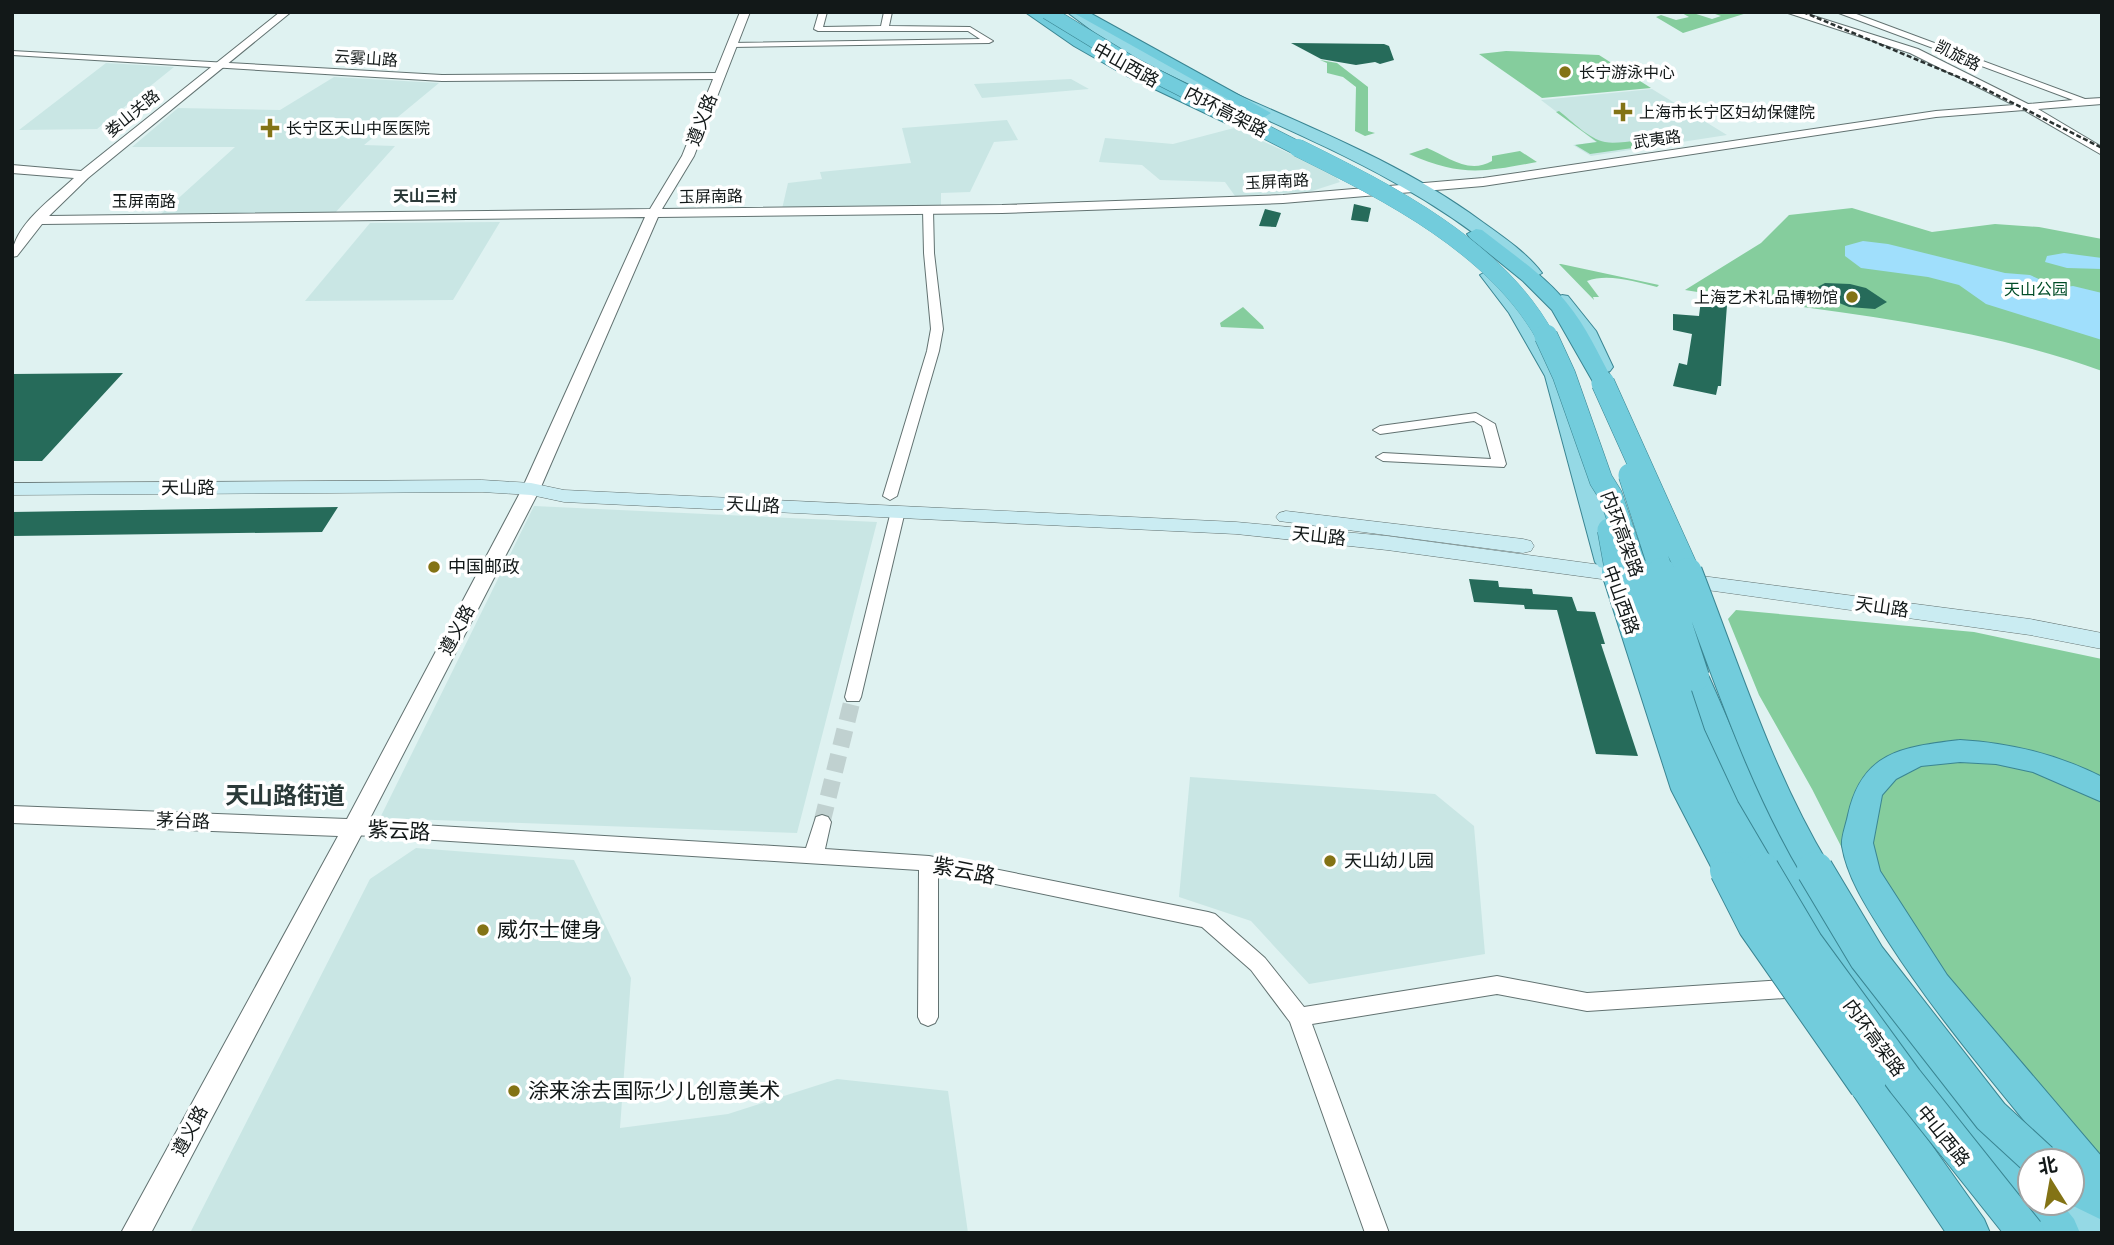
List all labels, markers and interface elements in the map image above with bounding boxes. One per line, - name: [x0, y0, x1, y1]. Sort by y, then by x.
- street label: 凯旋路: [1932, 36, 1984, 75]
- street label: 中山西路: [1089, 38, 1163, 92]
- street label: 云雾山路: [333, 47, 399, 70]
- place label: 长宁游泳中心: [1579, 63, 1675, 82]
- marker: 长宁游泳中心: [1557, 64, 1573, 80]
- street label: 内环高架路: [1181, 82, 1271, 142]
- street label: 娄山关路: [101, 86, 163, 141]
- street label: 遵义路: [682, 91, 722, 149]
- marker: 上海市长宁区妇幼保健院: [1613, 102, 1633, 122]
- place label: 上海市长宁区妇幼保健院: [1639, 103, 1815, 122]
- marker: 长宁区天山中医医院: [260, 118, 280, 138]
- place label: 长宁区天山中医医院: [286, 119, 430, 138]
- street label: 武夷路: [1632, 127, 1682, 152]
- street label: 玉屏南路: [1245, 170, 1309, 193]
- street label: 玉屏南路: [679, 186, 743, 207]
- district label: 天山三村: [393, 187, 457, 206]
- street label: 玉屏南路: [112, 192, 176, 211]
- park label: 天山公园: [2004, 280, 2068, 299]
- place label: 上海艺术礼品博物馆: [1694, 288, 1838, 307]
- marker: 上海艺术礼品博物馆: [1844, 289, 1860, 305]
- street label: 天山路: [161, 477, 215, 499]
- street label: 内环高架路: [1596, 488, 1648, 580]
- street label: 天山路: [725, 493, 781, 517]
- street label: 天山路: [1291, 522, 1347, 550]
- place label: 中国邮政: [448, 556, 520, 578]
- marker: 中国邮政: [426, 559, 442, 575]
- street label: 中山西路: [1598, 562, 1644, 638]
- street label: 天山路: [1854, 592, 1910, 622]
- street label: 遵义路: [435, 601, 479, 659]
- district label: 天山路街道: [225, 781, 345, 810]
- street label: 茅台路: [156, 809, 210, 833]
- street label: 紫云路: [367, 816, 431, 845]
- place label: 天山幼儿园: [1344, 850, 1434, 872]
- street label: 紫云路: [931, 852, 997, 889]
- marker: 天山幼儿园: [1322, 853, 1338, 869]
- place label: 威尔士健身: [497, 917, 602, 942]
- marker: 威尔士健身: [475, 922, 491, 938]
- street label: 内环高架路: [1839, 995, 1909, 1081]
- place label: 涂来涂去国际少儿创意美术: [528, 1078, 780, 1103]
- marker: 涂来涂去国际少儿创意美术: [506, 1083, 522, 1099]
- street label: 中山西路: [1912, 1101, 1974, 1171]
- street label: 遵义路: [168, 1102, 212, 1160]
- north arrow: [2016, 1147, 2086, 1217]
- text: 北: [2036, 1153, 2059, 1179]

